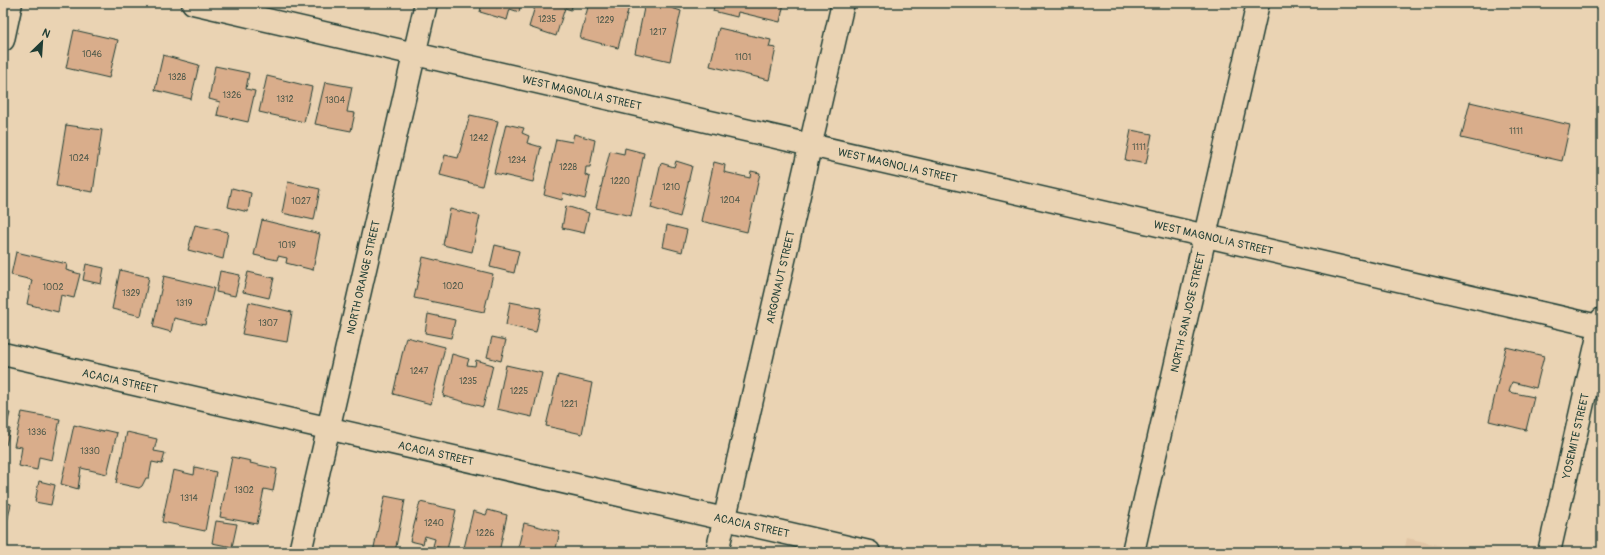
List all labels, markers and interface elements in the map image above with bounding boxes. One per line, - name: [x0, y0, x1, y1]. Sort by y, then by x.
- house number: 1235: [538, 14, 556, 25]
- house number: 1229: [596, 15, 614, 26]
- north arrow: [22, 22, 62, 62]
- text: N: [40, 26, 53, 41]
- house number: 1217: [650, 27, 667, 38]
- house number: 1046: [82, 49, 102, 60]
- house number: 1101: [735, 52, 751, 63]
- house number: 1328: [168, 72, 187, 83]
- street label: WEST MAGNOLIA STREET: [521, 72, 643, 112]
- house number: 1326: [223, 90, 241, 101]
- house number: 1312: [276, 94, 294, 105]
- house number: 1304: [325, 95, 346, 106]
- house number: 1111: [1509, 126, 1523, 137]
- house number: 1242: [470, 133, 488, 144]
- house number: 1111: [1132, 142, 1146, 153]
- street label: WEST MAGNOLIA STREET: [837, 145, 959, 185]
- house number: 1024: [69, 153, 90, 164]
- house number: 1234: [508, 155, 527, 166]
- house number: 1228: [559, 162, 578, 173]
- house number: 1220: [610, 176, 630, 187]
- house number: 1210: [662, 182, 680, 193]
- house number: 1204: [720, 195, 741, 206]
- house number: 1027: [291, 196, 311, 207]
- street label: WEST MAGNOLIA STREET: [1152, 218, 1274, 258]
- street label: NORTH ORANGE STREET: [344, 219, 382, 335]
- street label: ARGONAUT STREET: [763, 230, 797, 325]
- house number: 1019: [278, 240, 296, 251]
- street label: NORTH SAN JOSE STREET: [1168, 251, 1208, 374]
- house number: 1020: [443, 281, 463, 292]
- house number: 1002: [43, 282, 63, 293]
- house number: 1329: [122, 288, 140, 299]
- house number: 1319: [176, 298, 193, 309]
- house number: 1307: [258, 318, 278, 329]
- street label: ACACIA STREET: [81, 366, 159, 396]
- house number: 1247: [410, 366, 429, 377]
- house number: 1235: [459, 376, 477, 387]
- house number: 1225: [510, 386, 528, 397]
- street label: YOSEMITE STREET: [1559, 392, 1591, 481]
- house number: 1221: [560, 399, 578, 410]
- house number: 1336: [28, 427, 46, 438]
- street label: ACACIA STREET: [397, 438, 475, 468]
- house number: 1330: [80, 446, 100, 457]
- house number: 1302: [234, 485, 254, 496]
- house number: 1314: [180, 493, 198, 504]
- street label: ACACIA STREET: [713, 510, 791, 540]
- house number: 1240: [424, 518, 444, 529]
- house number: 1226: [476, 528, 494, 539]

